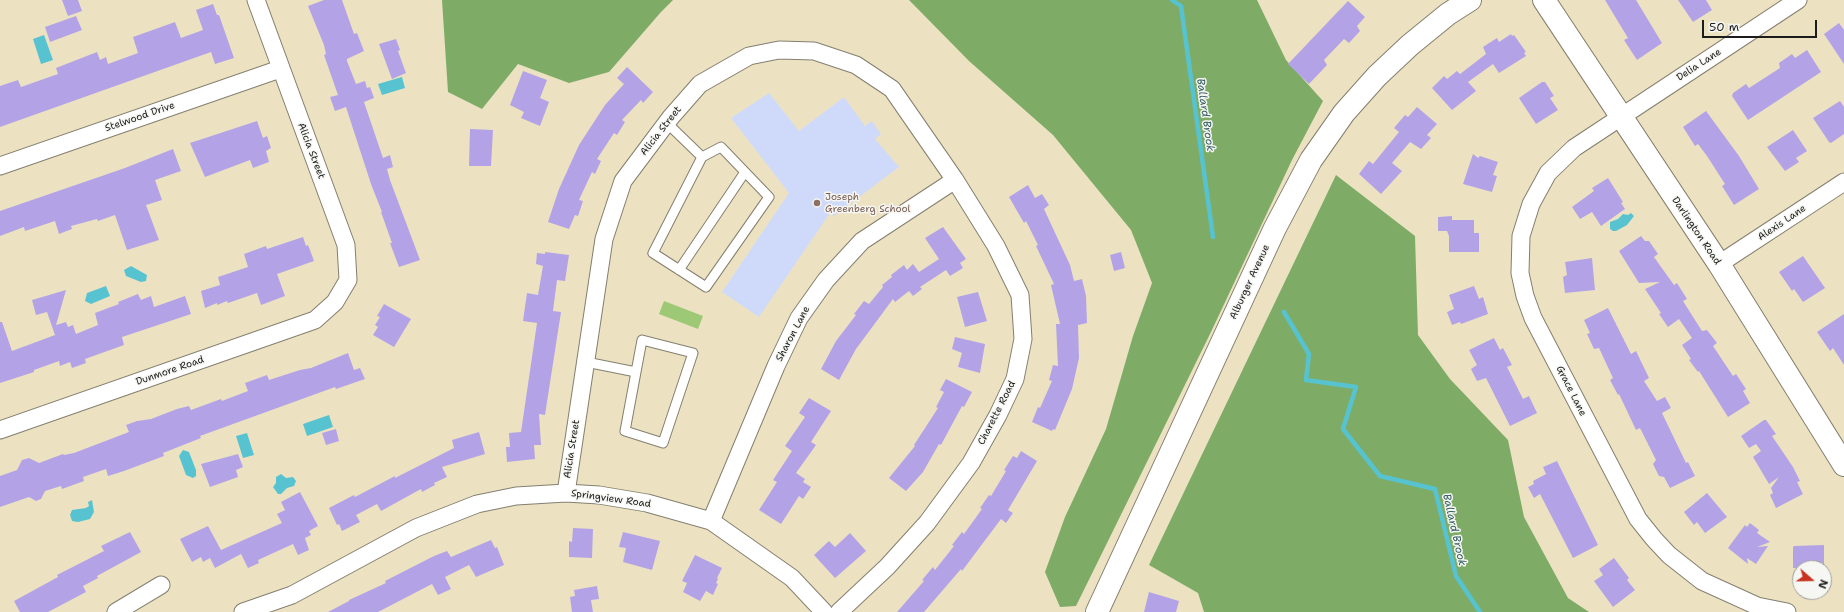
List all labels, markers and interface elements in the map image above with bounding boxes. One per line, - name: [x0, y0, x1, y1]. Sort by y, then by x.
- scale bar: [1704, 12, 1819, 38]
- text: 50 m: [1709, 19, 1739, 35]
- street label: Delia Lane: [1675, 46, 1723, 84]
- water label: Ballard Brook: [1193, 78, 1217, 152]
- street label: Stelwood Drive: [104, 99, 176, 135]
- street label: Alicia Street: [638, 104, 684, 158]
- street label: Alicia Street: [295, 121, 327, 181]
- place label: Joseph Greenberg School: [825, 191, 911, 214]
- street label: Darlington Road: [1669, 195, 1723, 267]
- marker: Joseph Greenberg School: [812, 198, 822, 208]
- street label: Alexis Lane: [1756, 203, 1808, 243]
- street label: Alburger Avenue: [1227, 243, 1273, 321]
- street label: Sharon Lane: [773, 304, 813, 364]
- street label: Dunmore Road: [134, 354, 206, 388]
- street label: Grace Lane: [1553, 364, 1589, 418]
- street label: Charette Road: [976, 379, 1018, 447]
- street label: Alicia Street: [561, 419, 583, 479]
- street label: Springview Road: [570, 487, 652, 511]
- water label: Ballard Brook: [1439, 493, 1469, 567]
- north arrow: [1792, 560, 1832, 600]
- text: N: [1814, 577, 1831, 591]

